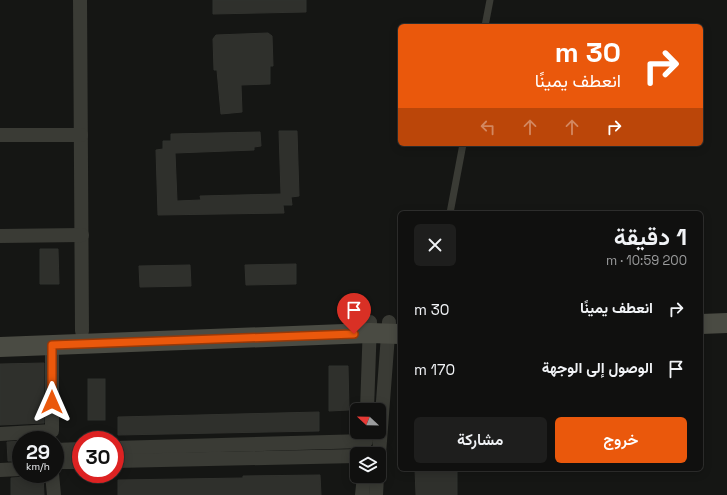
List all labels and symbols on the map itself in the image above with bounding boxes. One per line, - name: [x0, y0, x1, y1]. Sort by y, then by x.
- pin: [337, 293, 371, 334]
- position arrow: [31, 381, 73, 423]
- north arrow: [350, 403, 386, 439]
- speed limit sign: 30: [72, 431, 124, 483]

